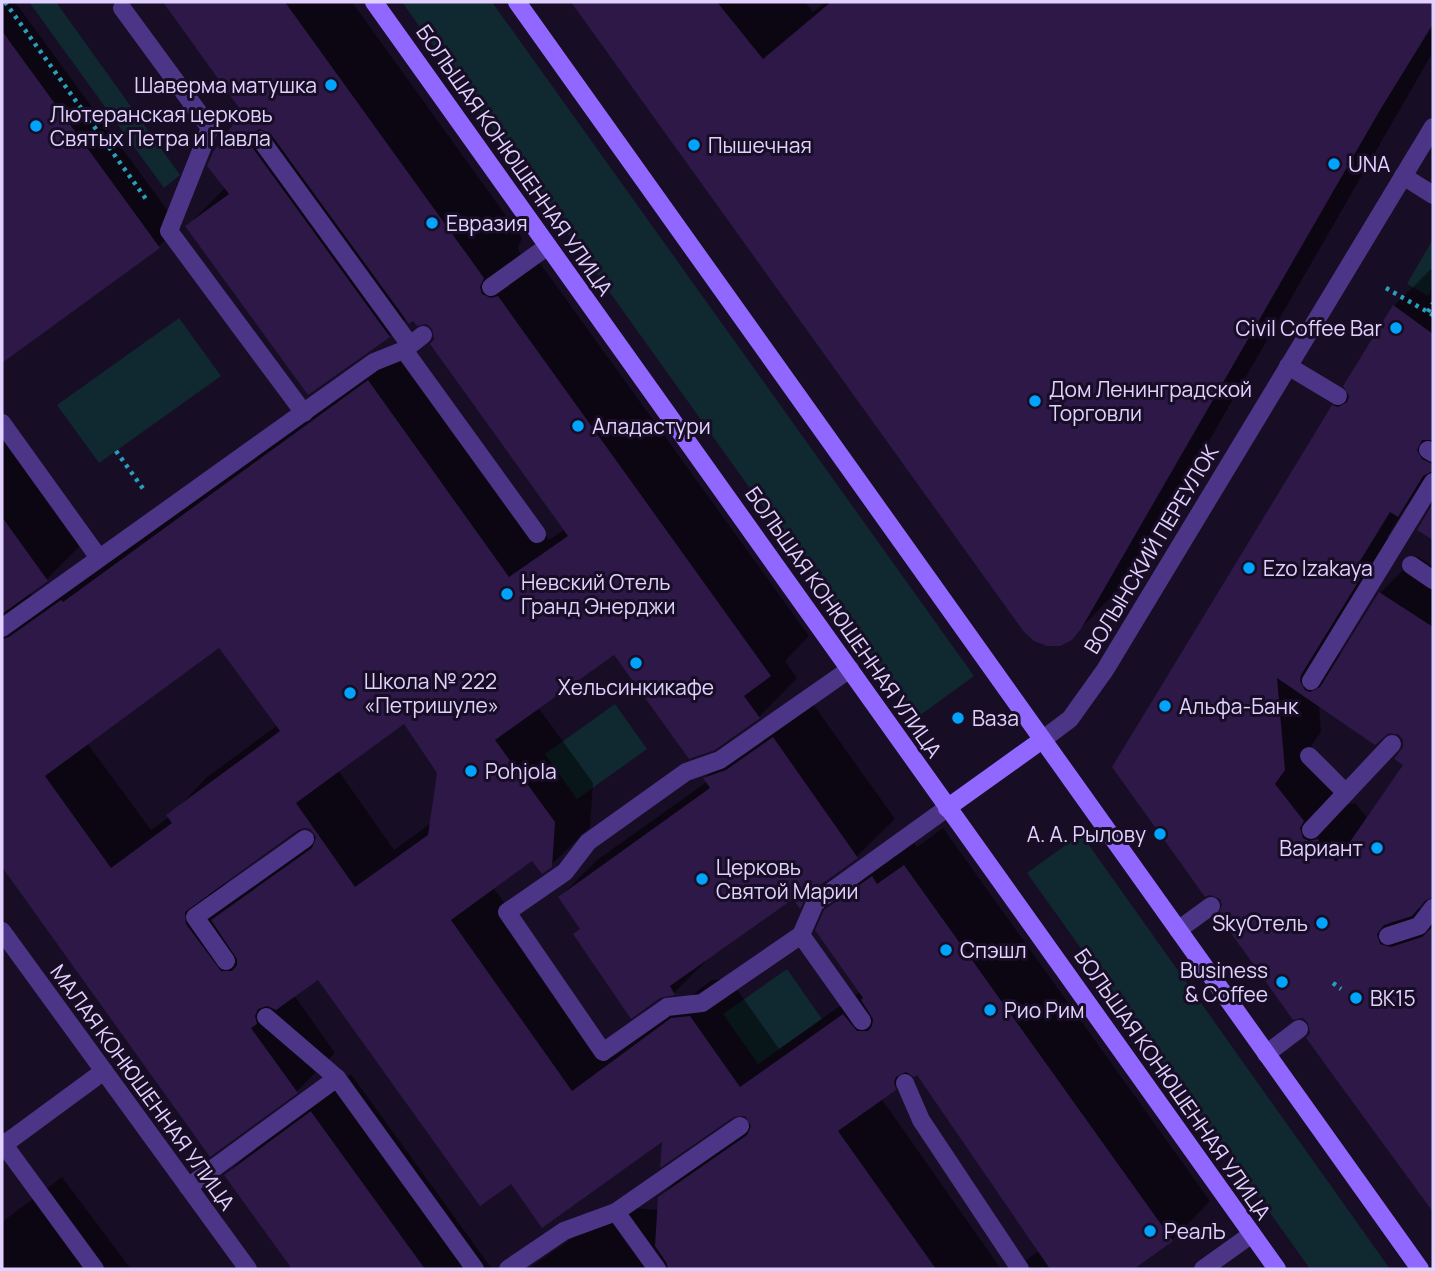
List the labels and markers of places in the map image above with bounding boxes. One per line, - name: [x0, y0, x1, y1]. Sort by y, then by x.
- place label: Шаверма матушка: [134, 71, 317, 99]
- marker: Шаверма матушка: [323, 77, 339, 93]
- place label: Лютеранская церковь Святых Петра и Павла: [50, 100, 273, 152]
- marker: Лютеранская церковь Святых Петра и Павла: [28, 118, 44, 134]
- place label: Пышечная: [708, 131, 812, 159]
- marker: Пышечная: [686, 137, 702, 153]
- place label: UNA: [1348, 150, 1390, 178]
- marker: UNA: [1326, 156, 1342, 172]
- place label: Евразия: [446, 209, 528, 237]
- marker: Евразия: [424, 215, 440, 231]
- place label: Civil Coffee Bar: [1236, 314, 1382, 342]
- marker: Civil Coffee Bar: [1388, 320, 1404, 336]
- place label: Дом Ленинградской Торговли: [1049, 375, 1252, 427]
- marker: Дом Ленинградской Торговли: [1027, 393, 1043, 409]
- place label: Аладастури: [592, 412, 711, 440]
- marker: Аладастури: [570, 418, 586, 434]
- place label: Ezo Izakaya: [1263, 554, 1373, 582]
- marker: Ezo Izakaya: [1241, 560, 1257, 576]
- place label: Невский Отель Гранд Энерджи: [521, 568, 675, 620]
- marker: Невский Отель Гранд Энерджи: [499, 586, 515, 602]
- marker: Хельсинкикафе: [628, 655, 644, 671]
- place label: Школа № 222 «Петришуле»: [364, 667, 499, 719]
- place label: Хельсинкикафе: [558, 673, 714, 701]
- marker: Школа № 222 «Петришуле»: [342, 685, 358, 701]
- place label: Альфа-Банк: [1179, 692, 1299, 720]
- marker: Альфа-Банк: [1157, 698, 1173, 714]
- place label: Ваза: [972, 704, 1019, 732]
- marker: Ваза: [950, 710, 966, 726]
- place label: Pohjola: [485, 757, 557, 785]
- marker: Pohjola: [463, 763, 479, 779]
- place label: А. А. Рылову: [1027, 820, 1146, 848]
- marker: А. А. Рылову: [1152, 826, 1168, 842]
- place label: Вариант: [1279, 834, 1363, 862]
- marker: Вариант: [1369, 840, 1385, 856]
- place label: Церковь Святой Марии: [716, 853, 859, 905]
- marker: Церковь Святой Марии: [694, 871, 710, 887]
- place label: SkyОтель: [1212, 909, 1308, 937]
- marker: SkyОтель: [1314, 915, 1330, 931]
- place label: Спэшл: [960, 936, 1027, 964]
- marker: Спэшл: [938, 942, 954, 958]
- place label: Business & Coffee: [1180, 956, 1268, 1008]
- marker: Business & Coffee: [1274, 974, 1290, 990]
- place label: BK15: [1370, 984, 1416, 1012]
- marker: BK15: [1348, 990, 1364, 1006]
- place label: Рио Рим: [1004, 996, 1084, 1024]
- marker: Рио Рим: [982, 1002, 998, 1018]
- place label: РеалЪ: [1164, 1217, 1225, 1245]
- marker: РеалЪ: [1142, 1223, 1158, 1239]

